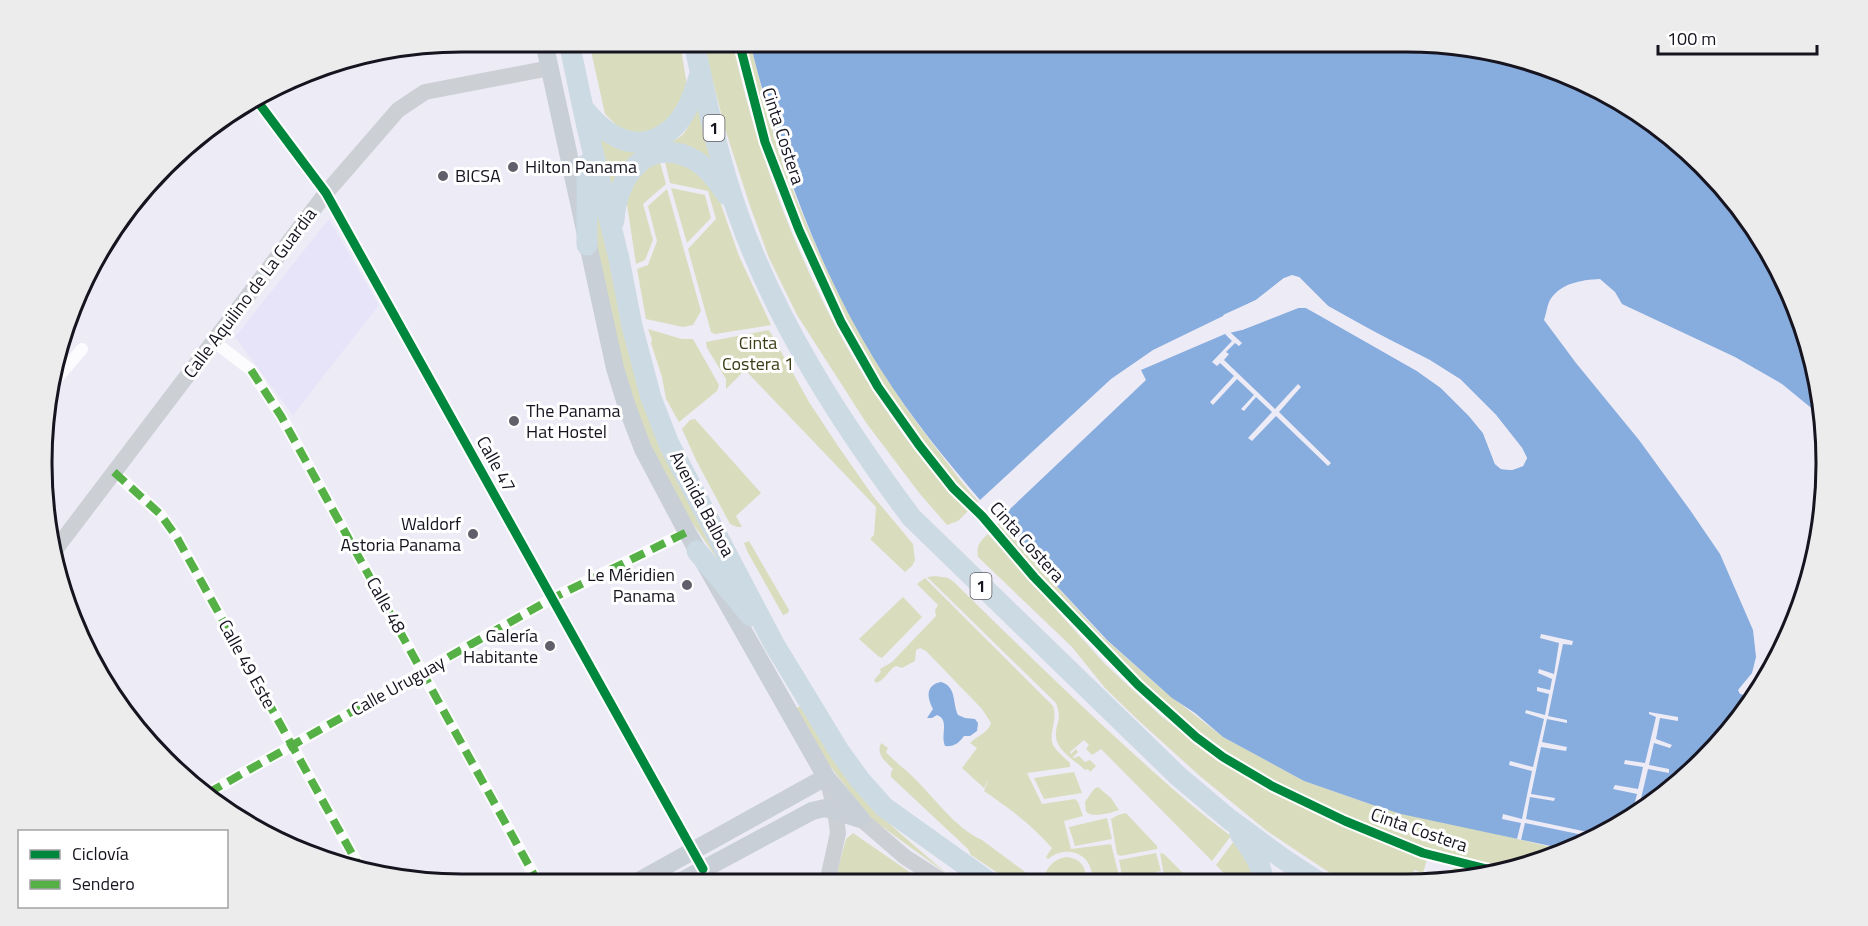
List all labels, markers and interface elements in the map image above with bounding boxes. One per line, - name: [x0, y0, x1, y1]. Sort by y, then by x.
- scale bar: [1658, 18, 1817, 56]
- text: 100 m: [1667, 25, 1716, 52]
- street label: Cinta Costera: [755, 84, 812, 188]
- road number: 1: [704, 115, 724, 141]
- place label: Hilton Panama: [525, 153, 637, 180]
- marker: Hilton Panama: [506, 160, 520, 174]
- place label: BICSA: [455, 162, 501, 189]
- marker: BICSA: [436, 169, 450, 183]
- street label: Calle Aquilino de La Guardia: [176, 202, 323, 384]
- park label: Cinta Costera 1: [722, 329, 794, 377]
- place label: The Panama Hat Hostel: [526, 397, 621, 445]
- marker: The Panama Hat Hostel: [507, 414, 521, 428]
- street label: Calle 47: [470, 431, 523, 497]
- street label: Avenida Balboa: [663, 446, 742, 561]
- street label: Cinta Costera: [984, 495, 1071, 588]
- place label: Waldorf Astoria Panama: [341, 510, 461, 558]
- marker: Waldorf Astoria Panama: [466, 527, 480, 541]
- place label: Le Méridien Panama: [587, 561, 675, 609]
- street label: Calle 48: [360, 572, 413, 638]
- road number: 1: [970, 573, 992, 599]
- marker: Le Méridien Panama: [680, 578, 694, 592]
- street label: Calle 49 Este: [212, 614, 283, 713]
- place label: Galería Habitante: [463, 622, 538, 670]
- marker: Galería Habitante: [543, 639, 557, 653]
- street label: Calle Uruguay: [346, 648, 450, 723]
- street label: Cinta Costera: [1367, 800, 1471, 859]
- legend: [18, 830, 228, 908]
- text: Ciclovía: [72, 840, 129, 867]
- text: Sendero: [72, 870, 135, 897]

